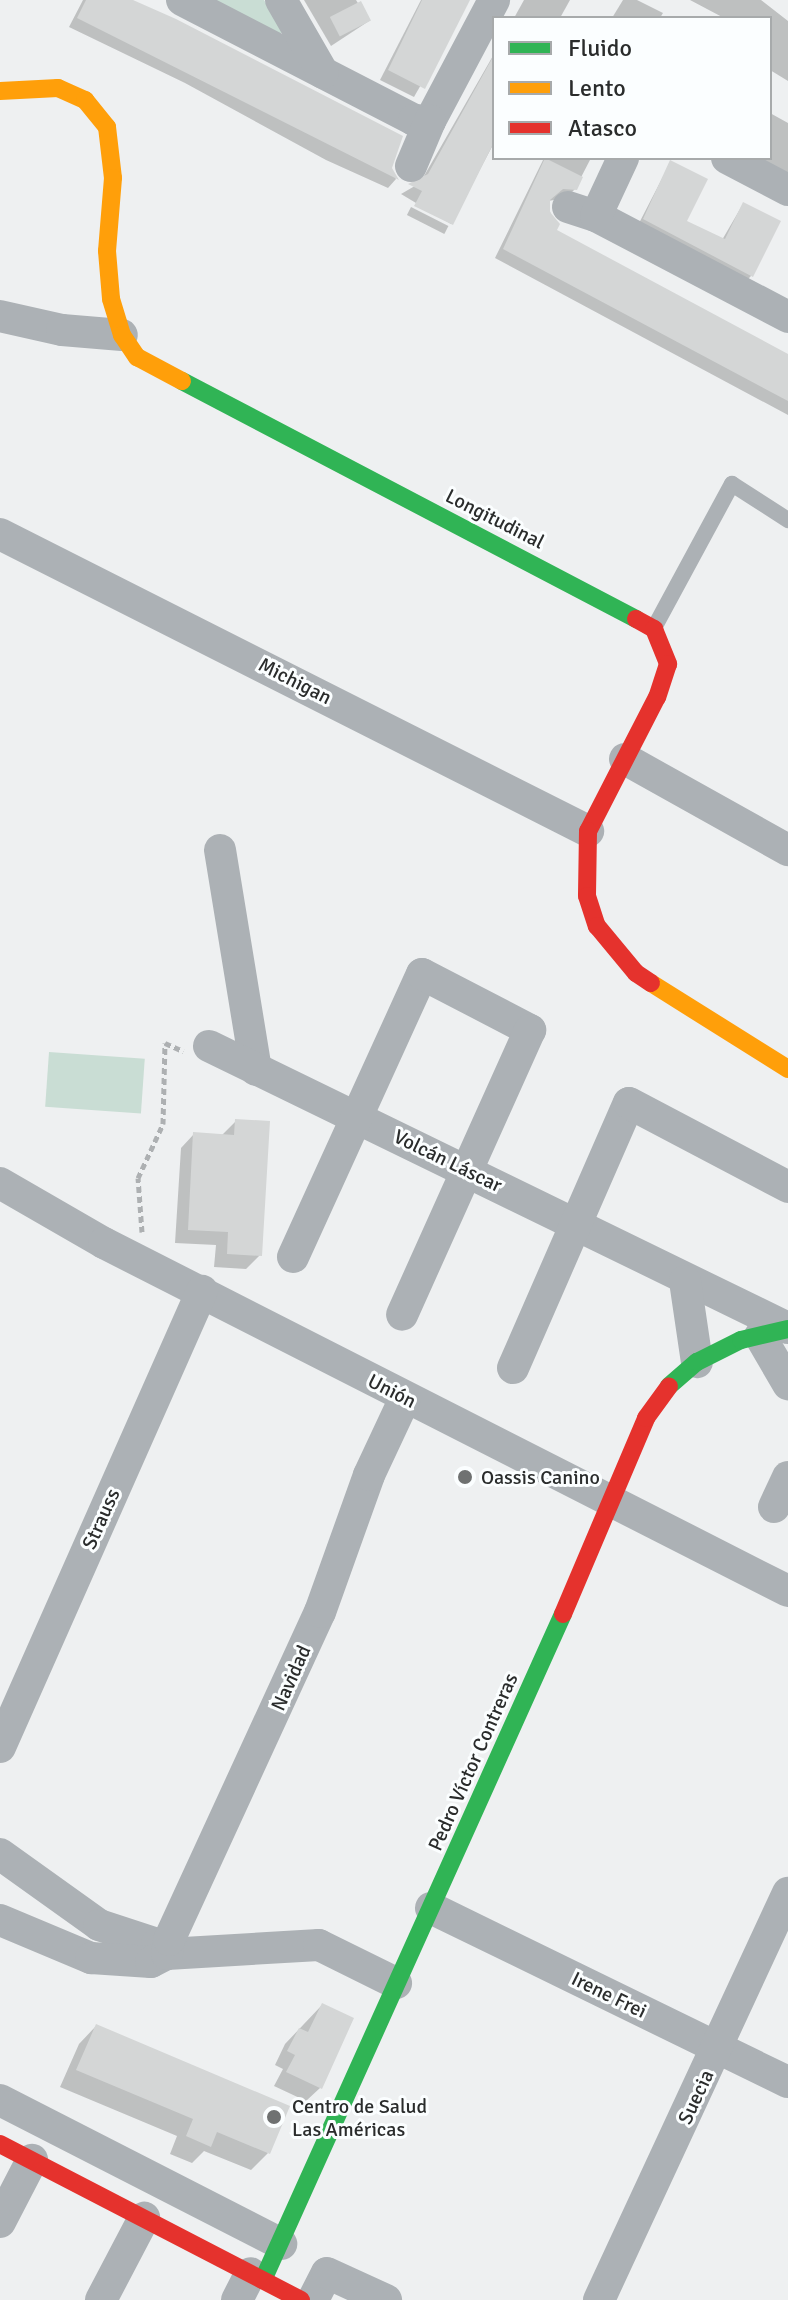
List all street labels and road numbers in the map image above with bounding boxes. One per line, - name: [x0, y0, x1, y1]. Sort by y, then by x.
- street label: Longitudinal: [442, 484, 548, 554]
- street label: Michigan: [254, 652, 336, 710]
- street label: Volcán Láscar: [390, 1124, 506, 1198]
- street label: Unión: [364, 1369, 420, 1413]
- street label: Strauss: [77, 1485, 125, 1553]
- street label: Navidad: [266, 1642, 316, 1714]
- street label: Pedro Víctor Contreras: [423, 1669, 523, 1855]
- street label: Irene Frei: [568, 1967, 650, 2023]
- street label: Suecia: [673, 2066, 719, 2128]

